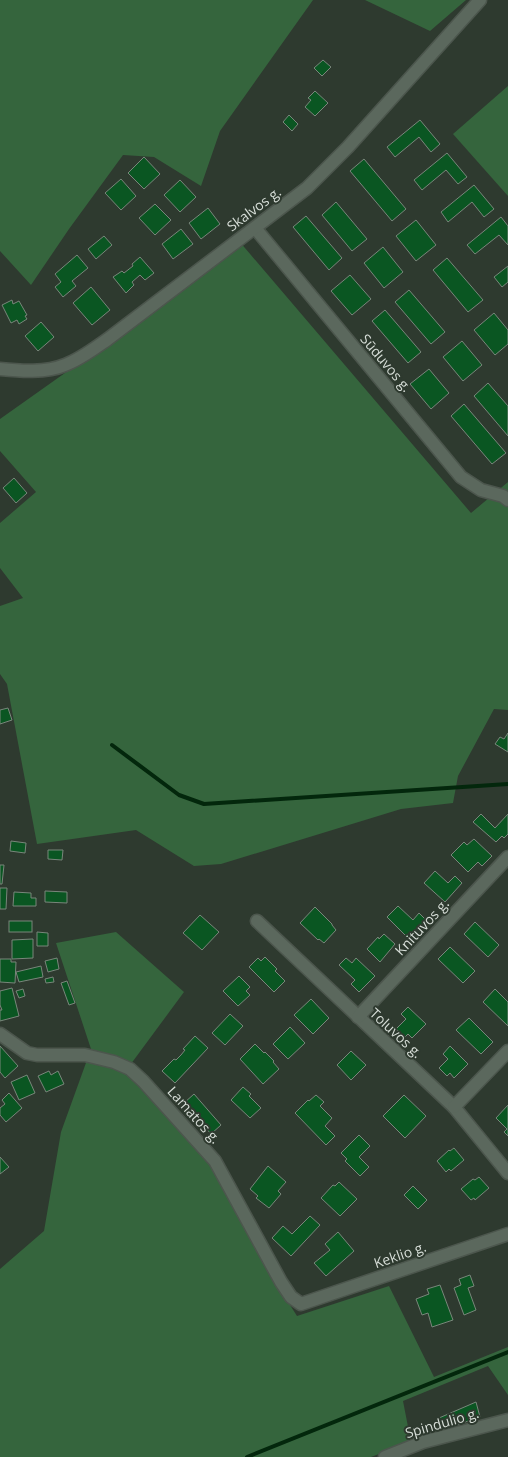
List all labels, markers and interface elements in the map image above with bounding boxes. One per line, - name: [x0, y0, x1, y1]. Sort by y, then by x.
- street label: Skalvos g.: [223, 182, 285, 235]
- street label: Sūduvos g.: [356, 330, 416, 396]
- street label: Knituvos g.: [390, 894, 453, 959]
- street label: Toluvos g.: [366, 1003, 427, 1062]
- street label: Lamatos g.: [164, 1082, 225, 1147]
- street label: Keklio g.: [371, 1237, 429, 1272]
- street label: Spindulio g.: [403, 1403, 481, 1442]

